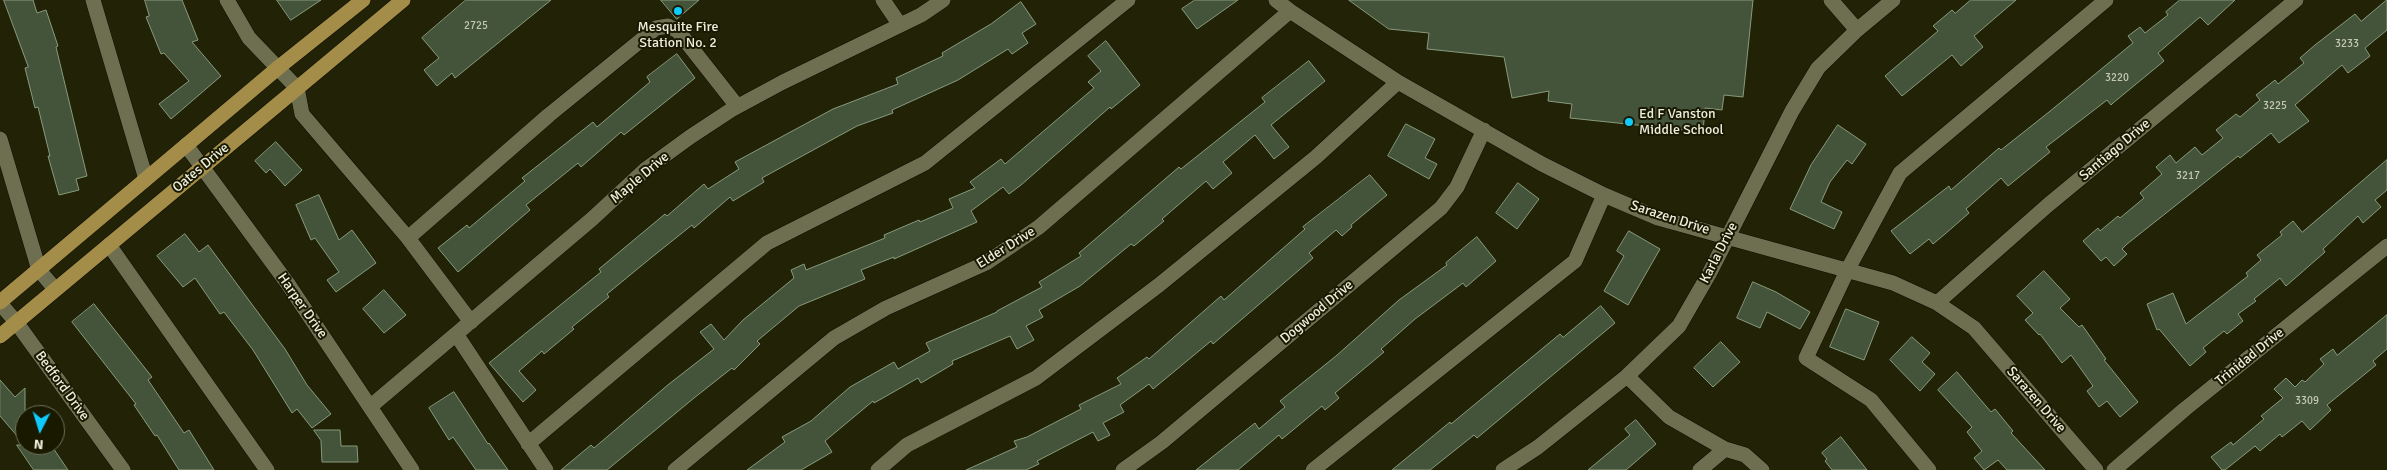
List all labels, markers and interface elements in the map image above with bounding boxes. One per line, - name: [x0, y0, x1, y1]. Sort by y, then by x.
- marker: Mesquite Fire Station No. 2: [672, 5, 684, 17]
- house number: 2725: [464, 19, 488, 33]
- place label: Mesquite Fire Station No. 2: [637, 19, 719, 52]
- house number: 3233: [2335, 37, 2359, 51]
- house number: 3220: [2105, 71, 2129, 85]
- house number: 3225: [2263, 99, 2287, 113]
- place label: Ed F Vanston Middle School: [1639, 106, 1724, 138]
- street label: Santiago Drive: [2076, 115, 2154, 185]
- marker: Ed F Vanston Middle School: [1623, 116, 1635, 128]
- street label: Oates Drive: [169, 140, 233, 196]
- street label: Maple Drive: [607, 149, 673, 207]
- house number: 3217: [2176, 169, 2200, 183]
- street label: Sarazen Drive: [1628, 197, 1712, 239]
- street label: Karla Drive: [1696, 220, 1742, 286]
- street label: Elder Drive: [974, 223, 1038, 273]
- street label: Harper Drive: [273, 270, 331, 342]
- street label: Dogwood Drive: [1277, 277, 1357, 347]
- street label: Trinidad Drive: [2212, 324, 2288, 390]
- street label: Bedford Drive: [31, 348, 93, 424]
- street label: Sarazen Drive: [2003, 364, 2069, 436]
- house number: 3309: [2295, 394, 2319, 408]
- north arrow: [15, 405, 65, 455]
- text: N: [33, 436, 44, 453]

